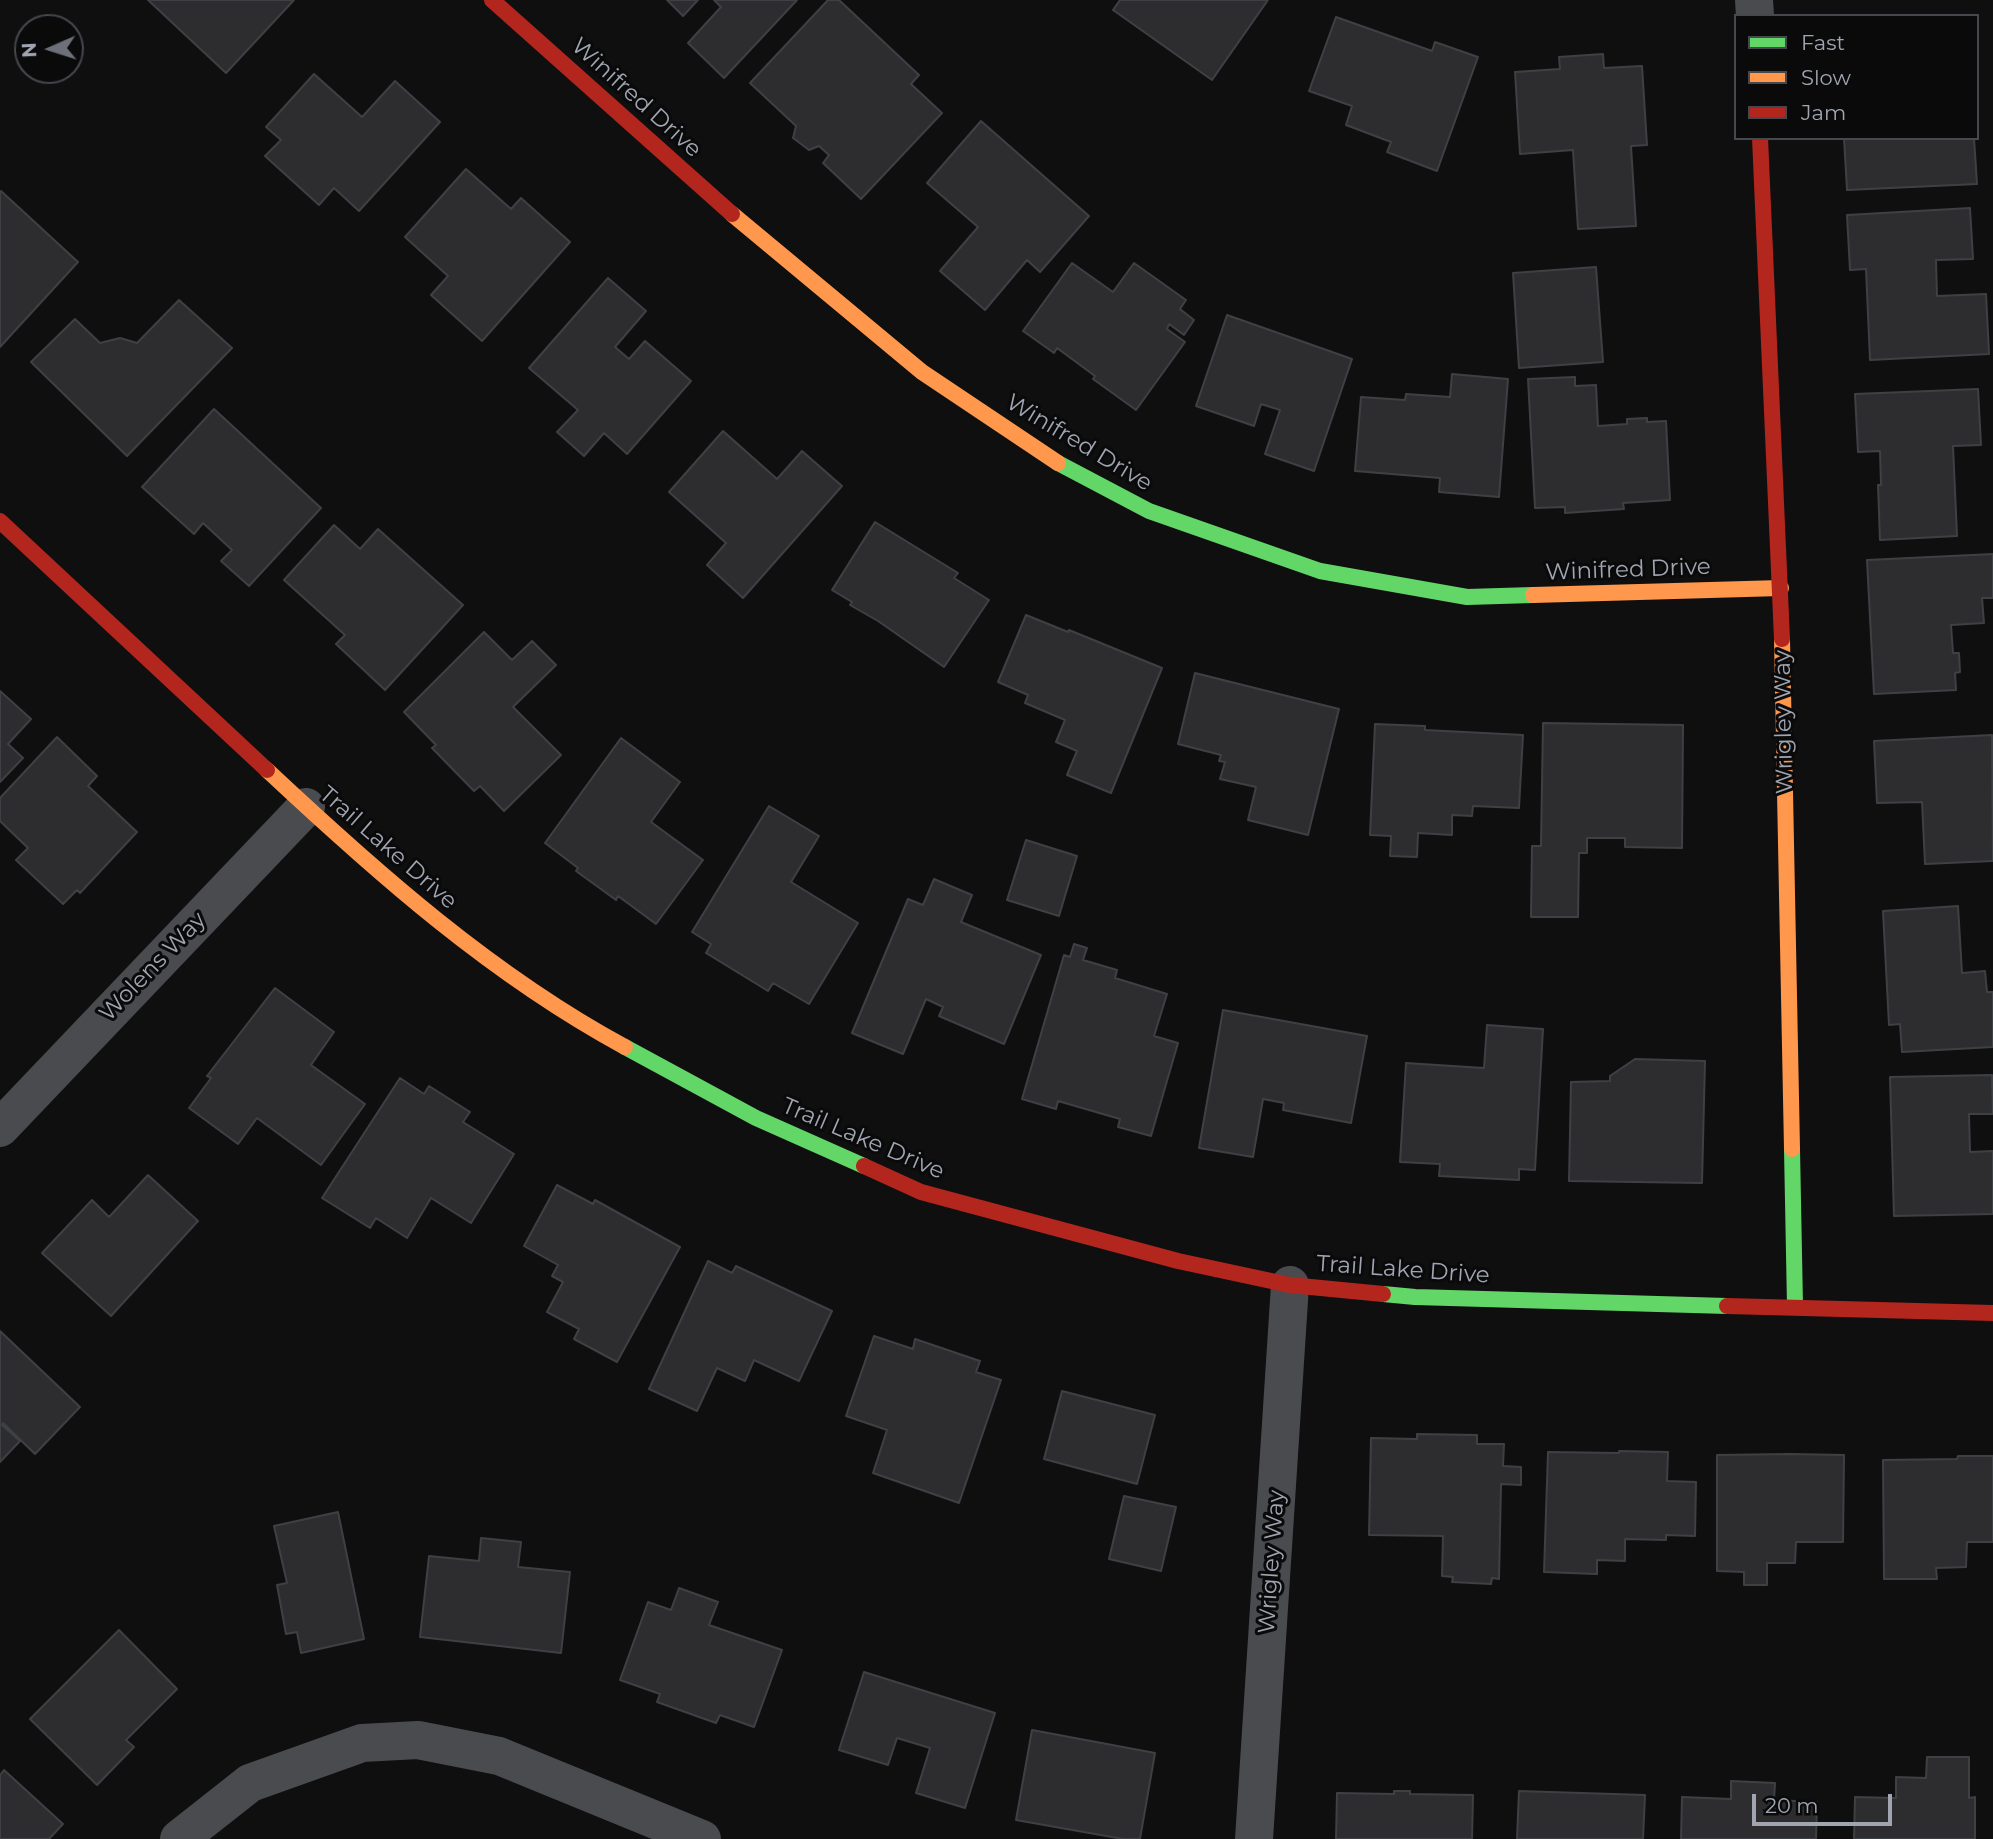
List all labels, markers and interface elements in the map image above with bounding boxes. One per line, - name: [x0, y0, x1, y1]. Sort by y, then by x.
- north arrow: [14, 14, 84, 84]
- legend: [1734, 14, 1979, 140]
- text: Fast: [1801, 30, 1845, 55]
- street label: Winifred Drive: [565, 32, 707, 164]
- text: N: [18, 42, 41, 58]
- text: Slow: [1801, 65, 1851, 90]
- text: Jam: [1801, 100, 1846, 125]
- street label: Winifred Drive: [1001, 389, 1157, 497]
- street label: Winifred Drive: [1545, 553, 1711, 587]
- street label: Wrigley Way: [1769, 650, 1799, 794]
- street label: Trail Lake Drive: [313, 781, 463, 915]
- street label: Wolens Way: [94, 907, 212, 1027]
- street label: Trail Lake Drive: [778, 1092, 948, 1186]
- street label: Trail Lake Drive: [1315, 1250, 1491, 1290]
- street label: Wrigley Way: [1253, 1489, 1291, 1635]
- scale bar: [1755, 1780, 1895, 1824]
- text: 20 m: [1765, 1793, 1819, 1818]

